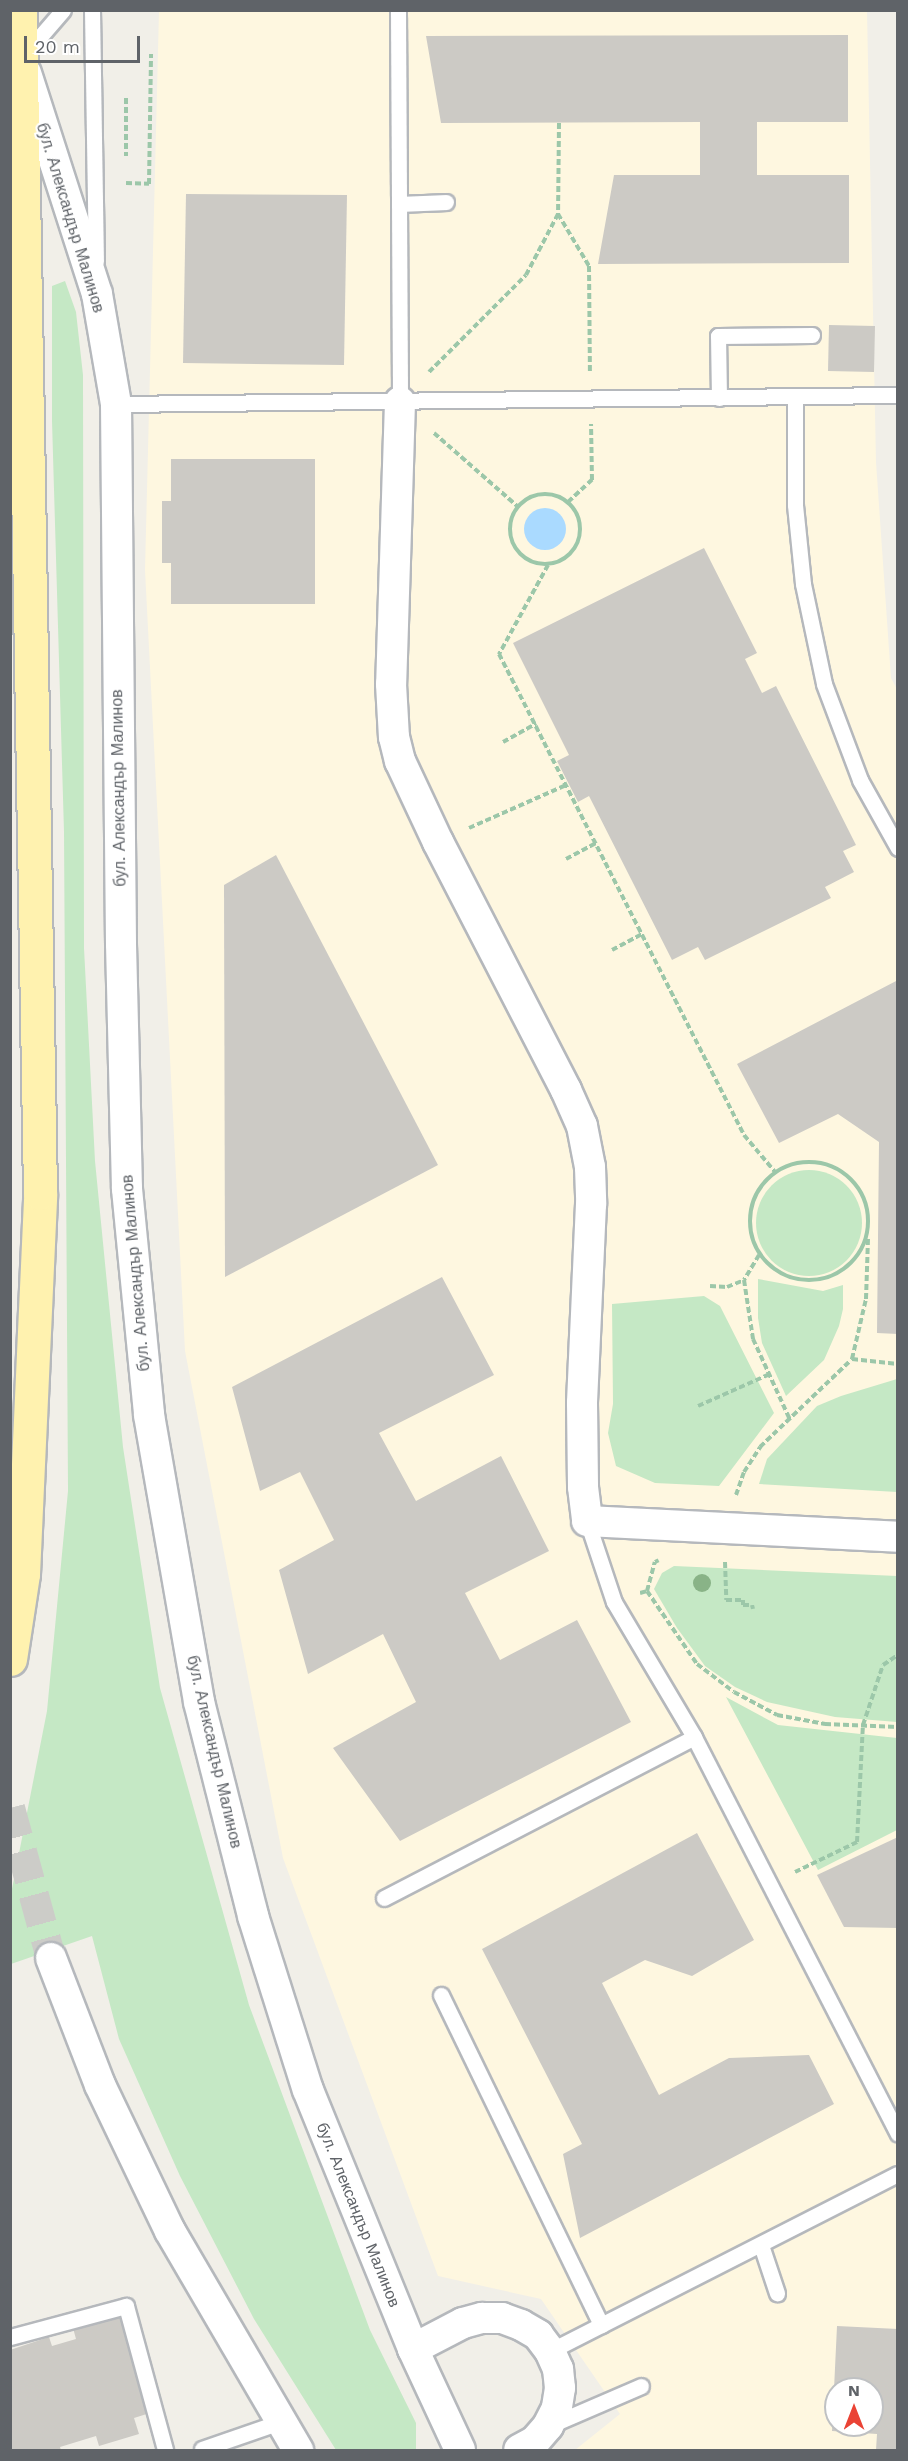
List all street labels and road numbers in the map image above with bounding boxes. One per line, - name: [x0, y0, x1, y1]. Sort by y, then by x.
- street label: бул. Александър Малинов: [32, 121, 108, 315]
- street label: бул. Александър Малинов: [108, 689, 130, 887]
- street label: бул. Александър Малинов: [118, 1174, 154, 1372]
- street label: бул. Александър Малинов: [182, 1654, 246, 1850]
- street label: бул. Александър Малинов: [312, 2120, 404, 2310]

